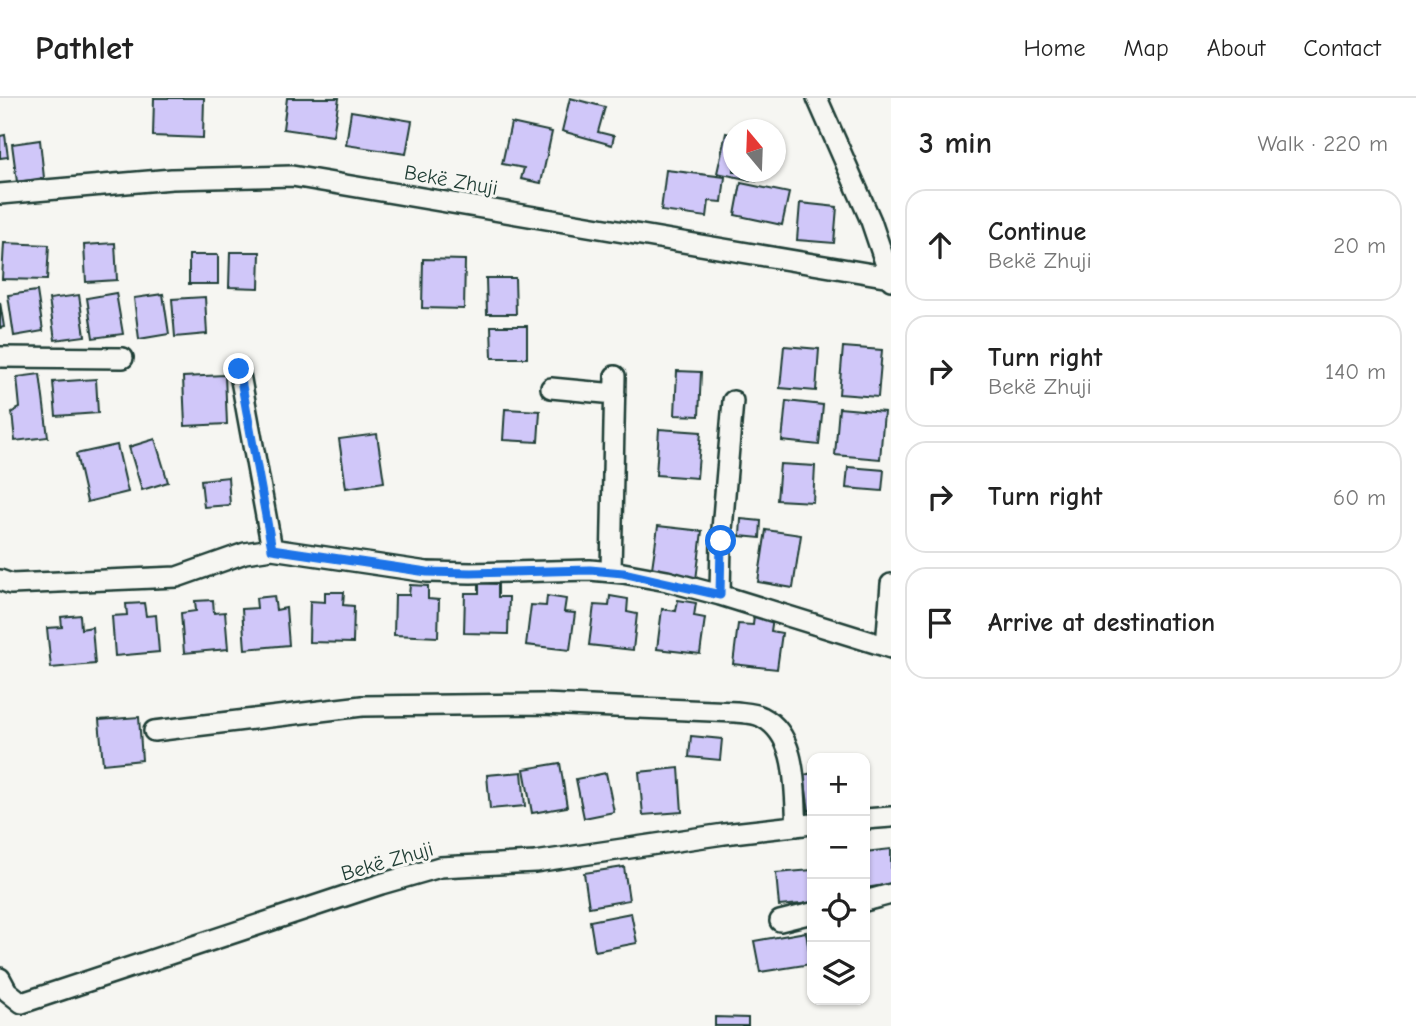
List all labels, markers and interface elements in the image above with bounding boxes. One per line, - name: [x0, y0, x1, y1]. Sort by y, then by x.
- text: Pathlet: [35, 29, 133, 67]
- text: Home: [1024, 34, 1085, 62]
- text: Map: [1123, 34, 1169, 62]
- text: About: [1207, 34, 1265, 62]
- text: Contact: [1303, 34, 1381, 62]
- north arrow: [723, 119, 786, 182]
- text: 3 min: [919, 126, 992, 161]
- text: Walk · 220 m: [1257, 130, 1388, 157]
- street label: Bekë Zhuji: [402, 160, 500, 200]
- text: Continue: [988, 217, 1086, 247]
- icon: ahead: [921, 226, 959, 264]
- text: 20 m: [1333, 232, 1386, 259]
- text: Bekë Zhuji: [988, 247, 1092, 274]
- text: Turn right: [988, 343, 1102, 373]
- icon: right: [921, 352, 959, 390]
- route end: [223, 353, 254, 384]
- text: 140 m: [1325, 358, 1386, 385]
- text: Bekë Zhuji: [988, 373, 1092, 400]
- icon: right: [921, 478, 959, 516]
- text: Turn right: [988, 482, 1102, 512]
- text: 60 m: [1333, 484, 1386, 511]
- route start: [705, 525, 736, 556]
- icon: arrive: [921, 604, 959, 642]
- text: Arrive at destination: [988, 608, 1215, 638]
- map controls: [807, 753, 870, 1005]
- button: +: [807, 753, 870, 816]
- button: −: [807, 816, 870, 879]
- street label: Bekë Zhuji: [338, 836, 436, 886]
- button: locate: [807, 879, 870, 942]
- button: layers: [807, 942, 870, 1005]

